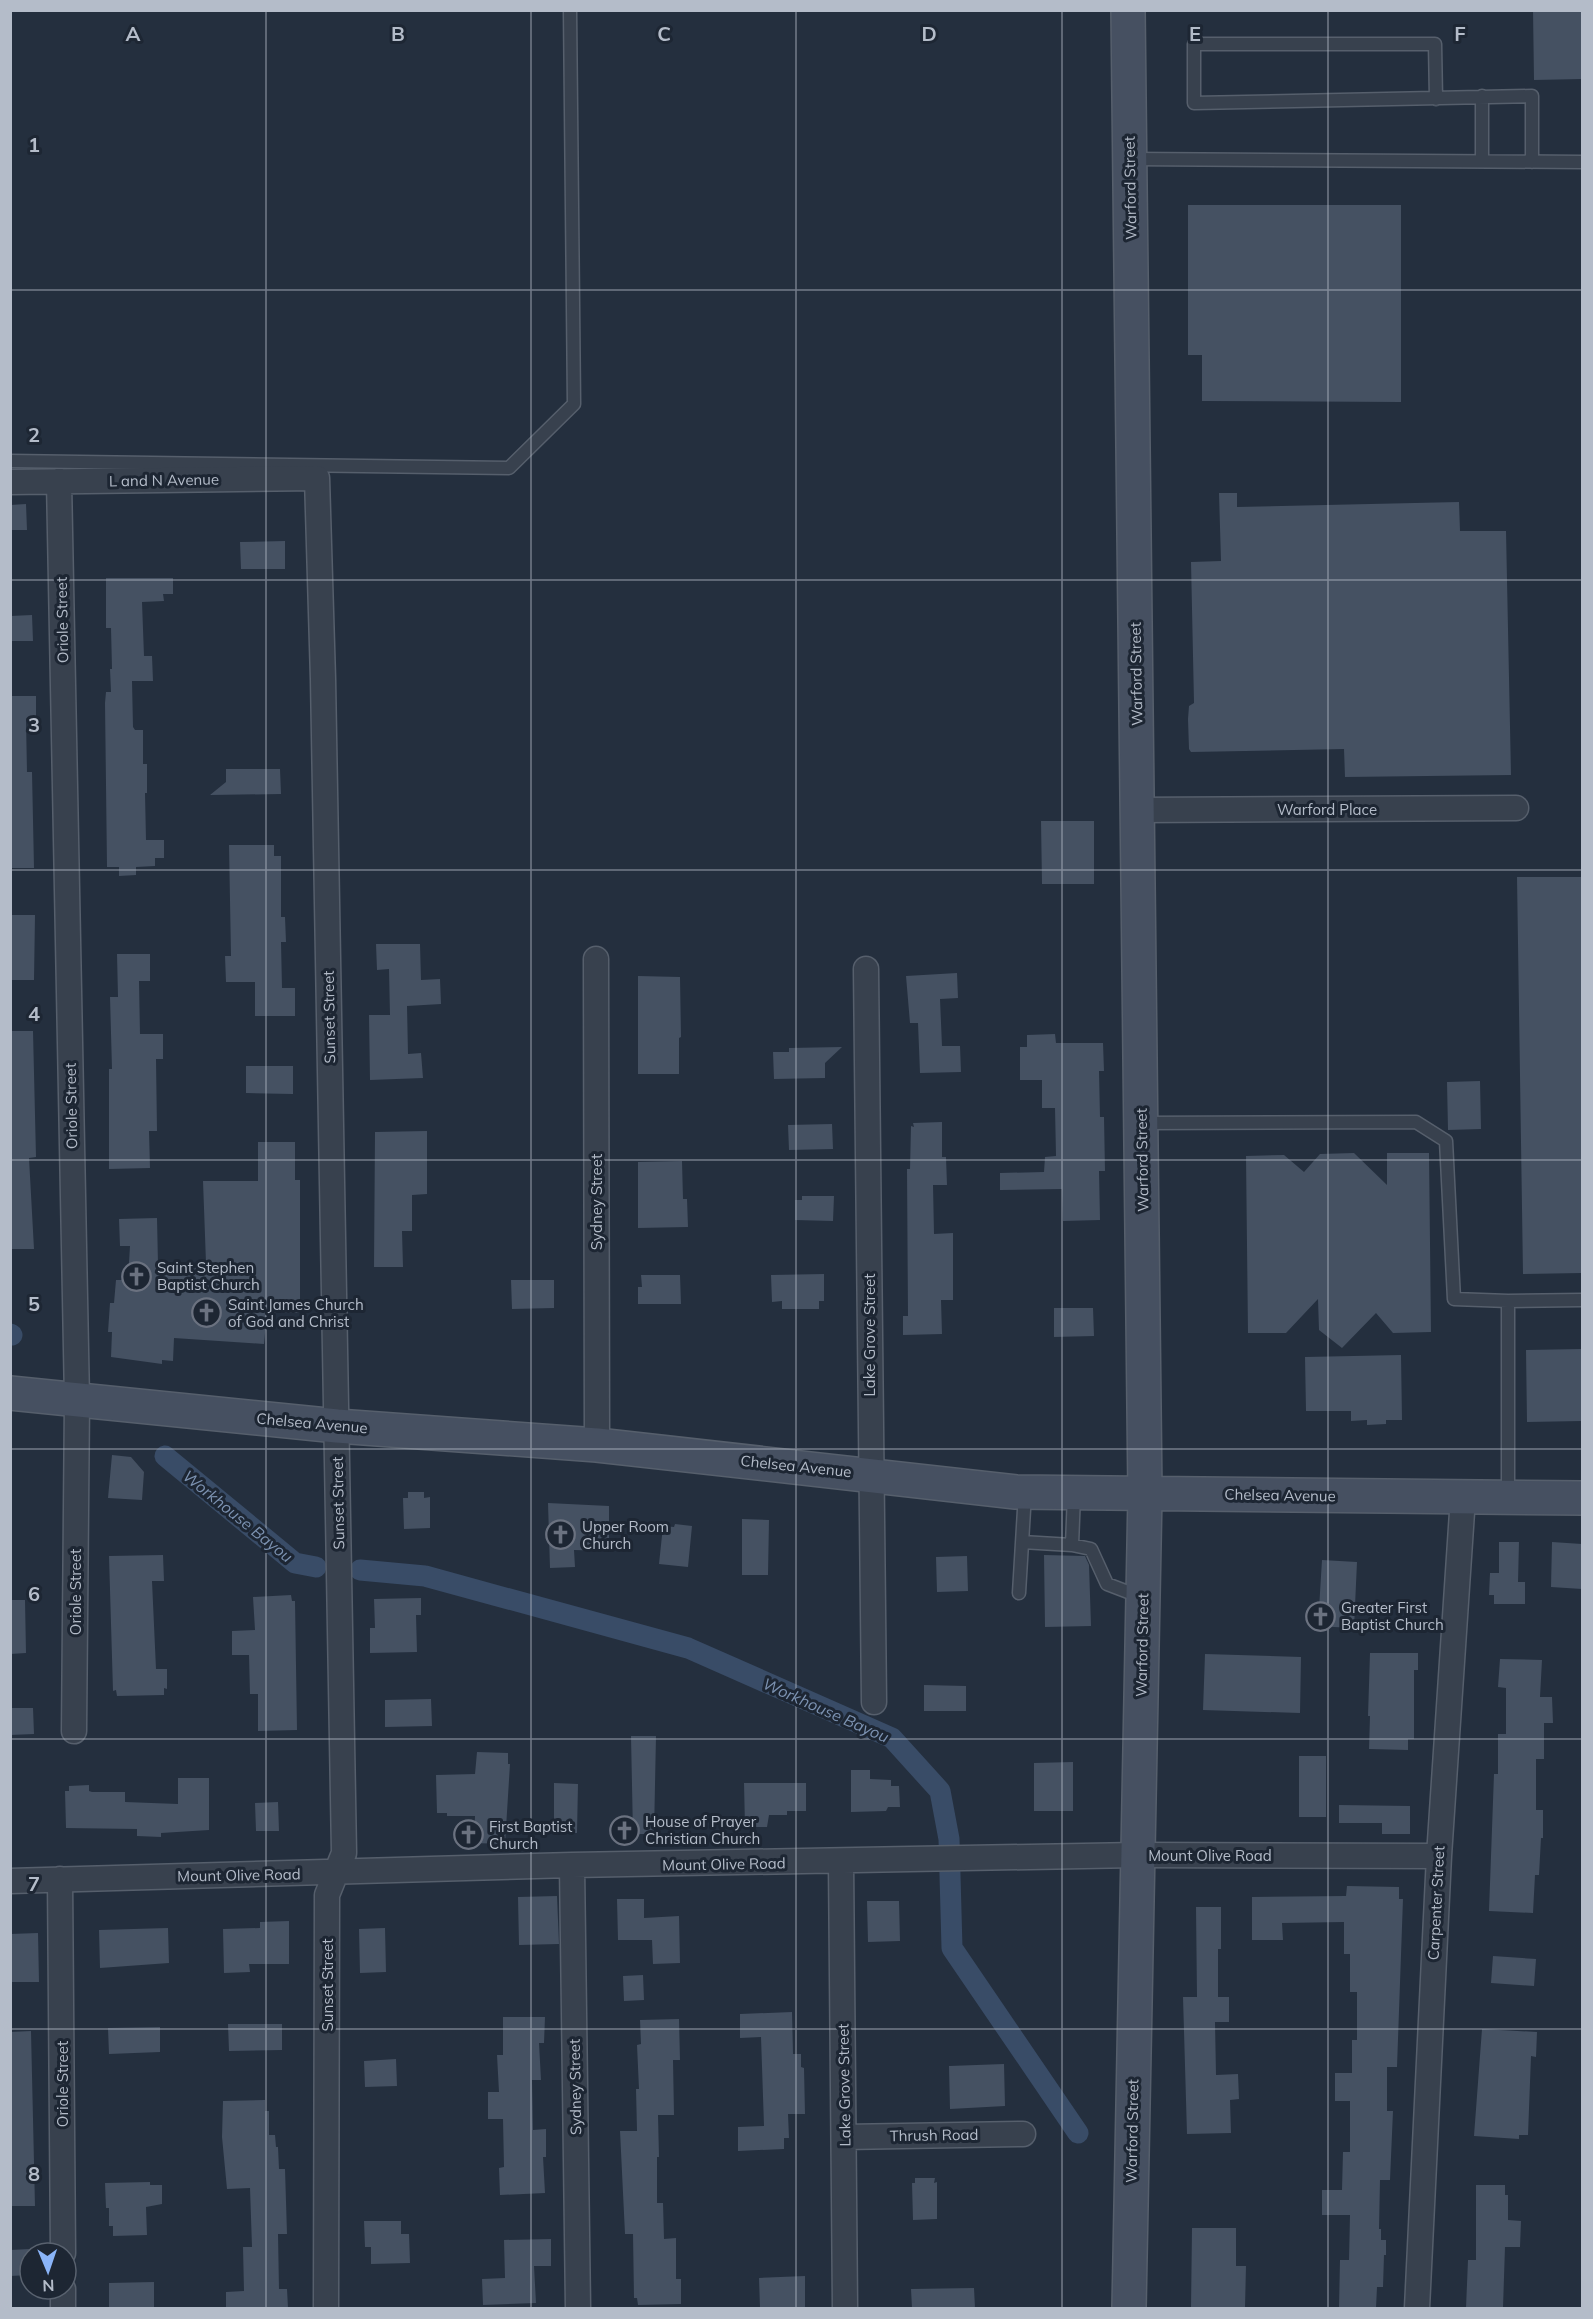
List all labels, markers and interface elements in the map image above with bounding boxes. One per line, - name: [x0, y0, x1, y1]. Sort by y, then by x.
- text: A: [126, 21, 141, 46]
- text: B: [391, 21, 405, 46]
- text: C: [657, 21, 671, 46]
- text: D: [921, 21, 937, 46]
- text: E: [1189, 21, 1201, 46]
- text: F: [1454, 21, 1466, 46]
- text: 1: [28, 132, 40, 157]
- street label: Warford Street: [1120, 136, 1140, 240]
- text: 2: [28, 422, 40, 447]
- street label: L and N Avenue: [109, 470, 219, 490]
- street label: Oriole Street: [52, 577, 72, 663]
- street label: Warford Street: [1126, 622, 1146, 726]
- text: 3: [28, 712, 40, 737]
- street label: Warford Place: [1277, 800, 1377, 819]
- street label: Sunset Street: [319, 970, 339, 1064]
- text: 4: [28, 1001, 40, 1026]
- street label: Oriole Street: [61, 1063, 81, 1149]
- street label: Warford Street: [1132, 1108, 1152, 1212]
- street label: Sydney Street: [587, 1154, 606, 1250]
- place label: Saint Stephen Baptist Church: [157, 1258, 260, 1294]
- church icon: Saint Stephen Baptist Church: [120, 1260, 152, 1292]
- street label: Lake Grove Street: [860, 1274, 879, 1396]
- text: 5: [28, 1291, 40, 1316]
- place label: Saint James Church of God and Christ: [228, 1295, 364, 1331]
- church icon: Saint James Church of God and Christ: [191, 1297, 223, 1329]
- street label: Chelsea Avenue: [256, 1409, 368, 1437]
- street label: Chelsea Avenue: [740, 1451, 852, 1481]
- street label: Sunset Street: [328, 1456, 348, 1550]
- water label: Workhouse Bayou: [179, 1466, 297, 1566]
- street label: Chelsea Avenue: [1224, 1485, 1336, 1505]
- place label: Upper Room Church: [582, 1517, 669, 1553]
- church icon: Upper Room Church: [545, 1519, 577, 1551]
- street label: Oriole Street: [66, 1549, 85, 1635]
- text: 6: [28, 1581, 40, 1606]
- street label: Warford Street: [1132, 1593, 1152, 1697]
- place label: Greater First Baptist Church: [1341, 1598, 1444, 1634]
- church icon: Greater First Baptist Church: [1304, 1600, 1336, 1632]
- water label: Workhouse Bayou: [760, 1673, 892, 1747]
- place label: House of Prayer Christian Church: [645, 1812, 760, 1848]
- church icon: House of Prayer Christian Church: [608, 1814, 640, 1846]
- place label: First Baptist Church: [489, 1817, 572, 1853]
- church icon: First Baptist Church: [452, 1819, 484, 1851]
- street label: Carpenter Street: [1424, 1845, 1448, 1961]
- street label: Mount Olive Road: [1148, 1846, 1272, 1865]
- street label: Mount Olive Road: [662, 1853, 786, 1875]
- street label: Mount Olive Road: [177, 1864, 301, 1886]
- text: 7: [28, 1871, 40, 1896]
- street label: Sunset Street: [318, 1938, 337, 2032]
- street label: Lake Grove Street: [833, 2023, 855, 2147]
- street label: Sydney Street: [565, 2039, 585, 2135]
- street label: Oriole Street: [53, 2041, 72, 2127]
- street label: Warford Street: [1122, 2079, 1142, 2183]
- street label: Thrush Road: [889, 2125, 979, 2145]
- text: 8: [28, 2161, 40, 2186]
- north arrow: [18, 2241, 78, 2301]
- text: N: [42, 2276, 55, 2296]

